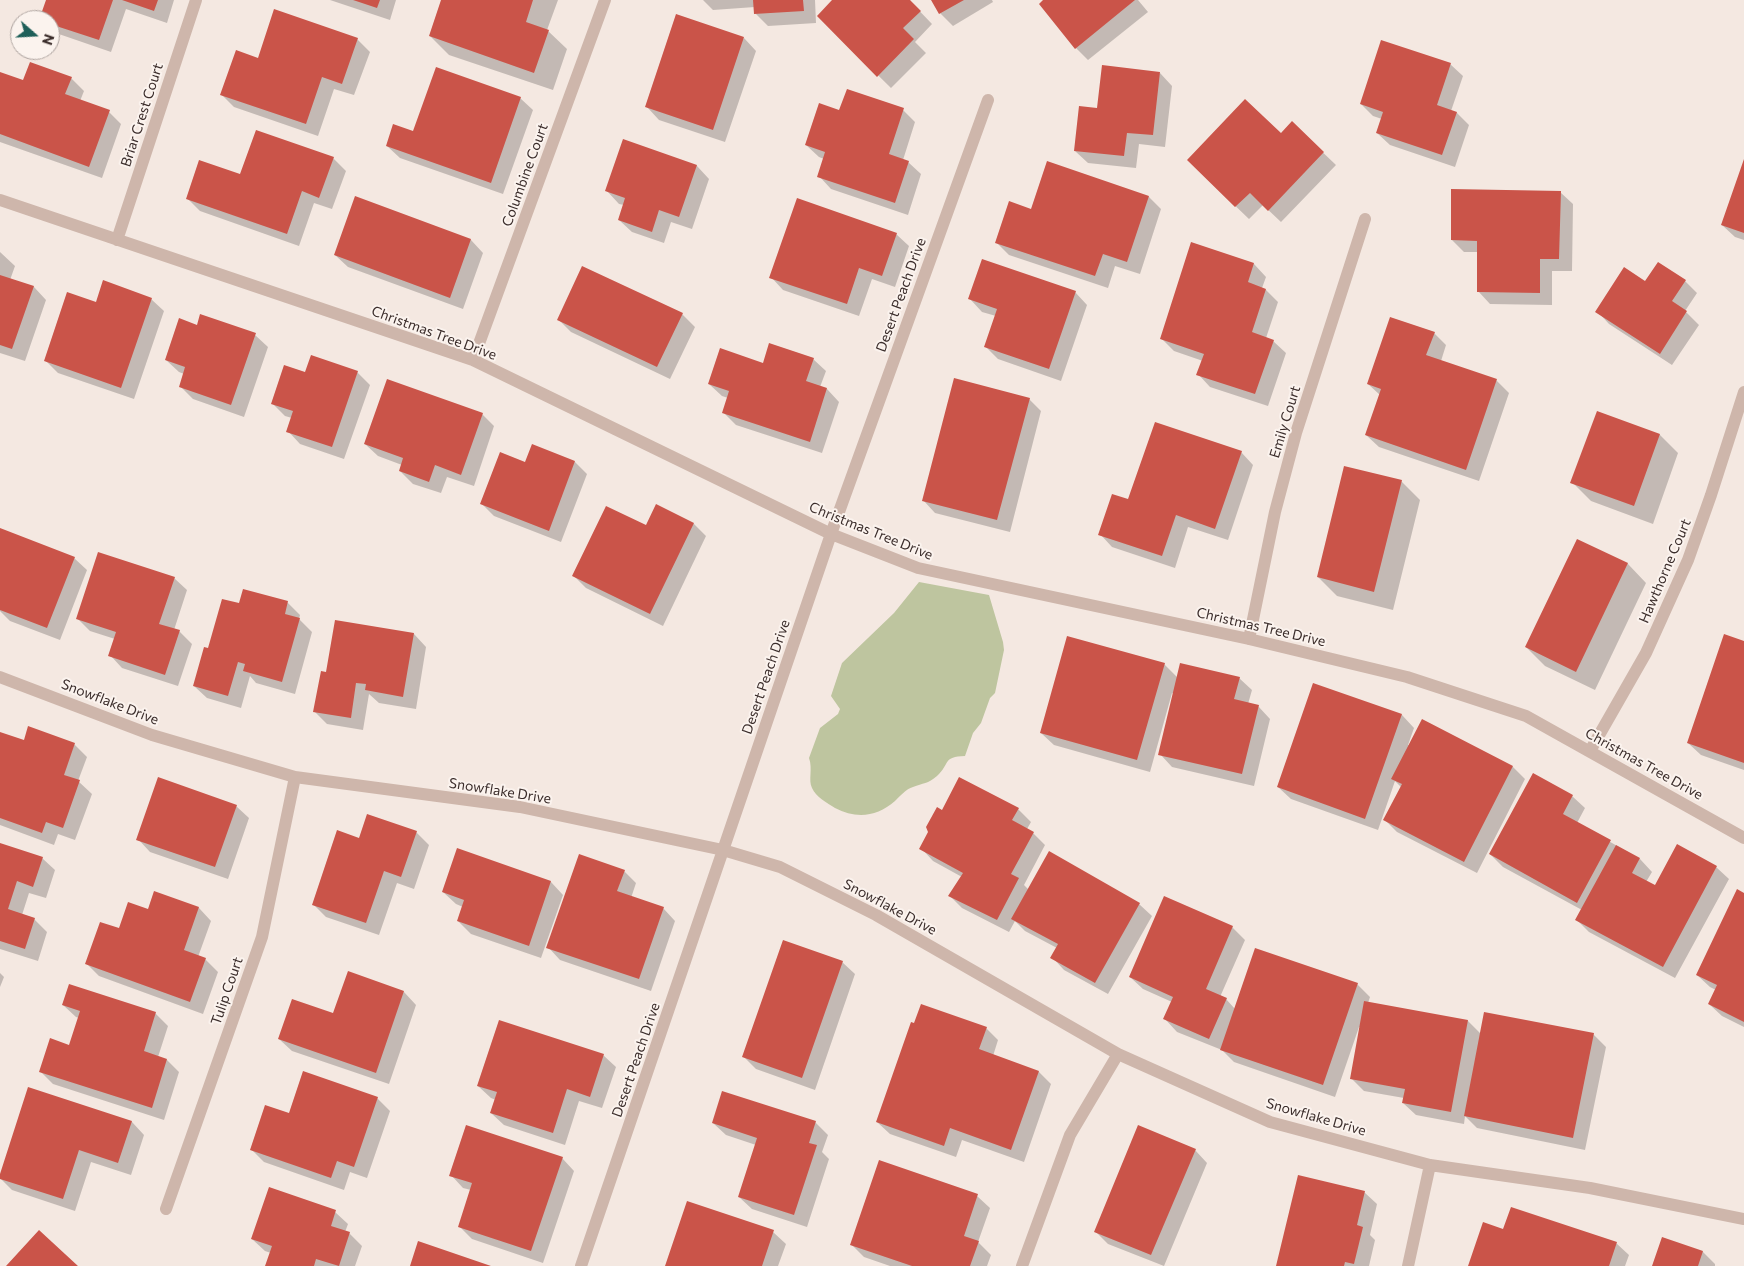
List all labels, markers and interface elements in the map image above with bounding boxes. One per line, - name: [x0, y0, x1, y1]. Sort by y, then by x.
- north arrow: [10, 10, 60, 60]
- text: N: [39, 32, 58, 47]
- street label: Briar Crest Court: [117, 61, 167, 169]
- street label: Columbine Court: [499, 121, 551, 229]
- street label: Desert Peach Drive: [873, 236, 929, 354]
- street label: Christmas Tree Drive: [369, 303, 499, 363]
- street label: Emily Court: [1266, 384, 1304, 460]
- street label: Christmas Tree Drive: [807, 499, 935, 563]
- street label: Hawthorne Court: [1635, 516, 1695, 626]
- street label: Christmas Tree Drive: [1195, 604, 1327, 650]
- street label: Desert Peach Drive: [738, 617, 794, 737]
- street label: Snowflake Drive: [59, 676, 161, 728]
- street label: Christmas Tree Drive: [1582, 725, 1706, 803]
- street label: Snowflake Drive: [448, 775, 552, 807]
- street label: Snowflake Drive: [841, 875, 939, 939]
- street label: Tulip Court: [208, 955, 246, 1027]
- street label: Desert Peach Drive: [608, 1000, 664, 1120]
- street label: Snowflake Drive: [1264, 1095, 1368, 1139]

